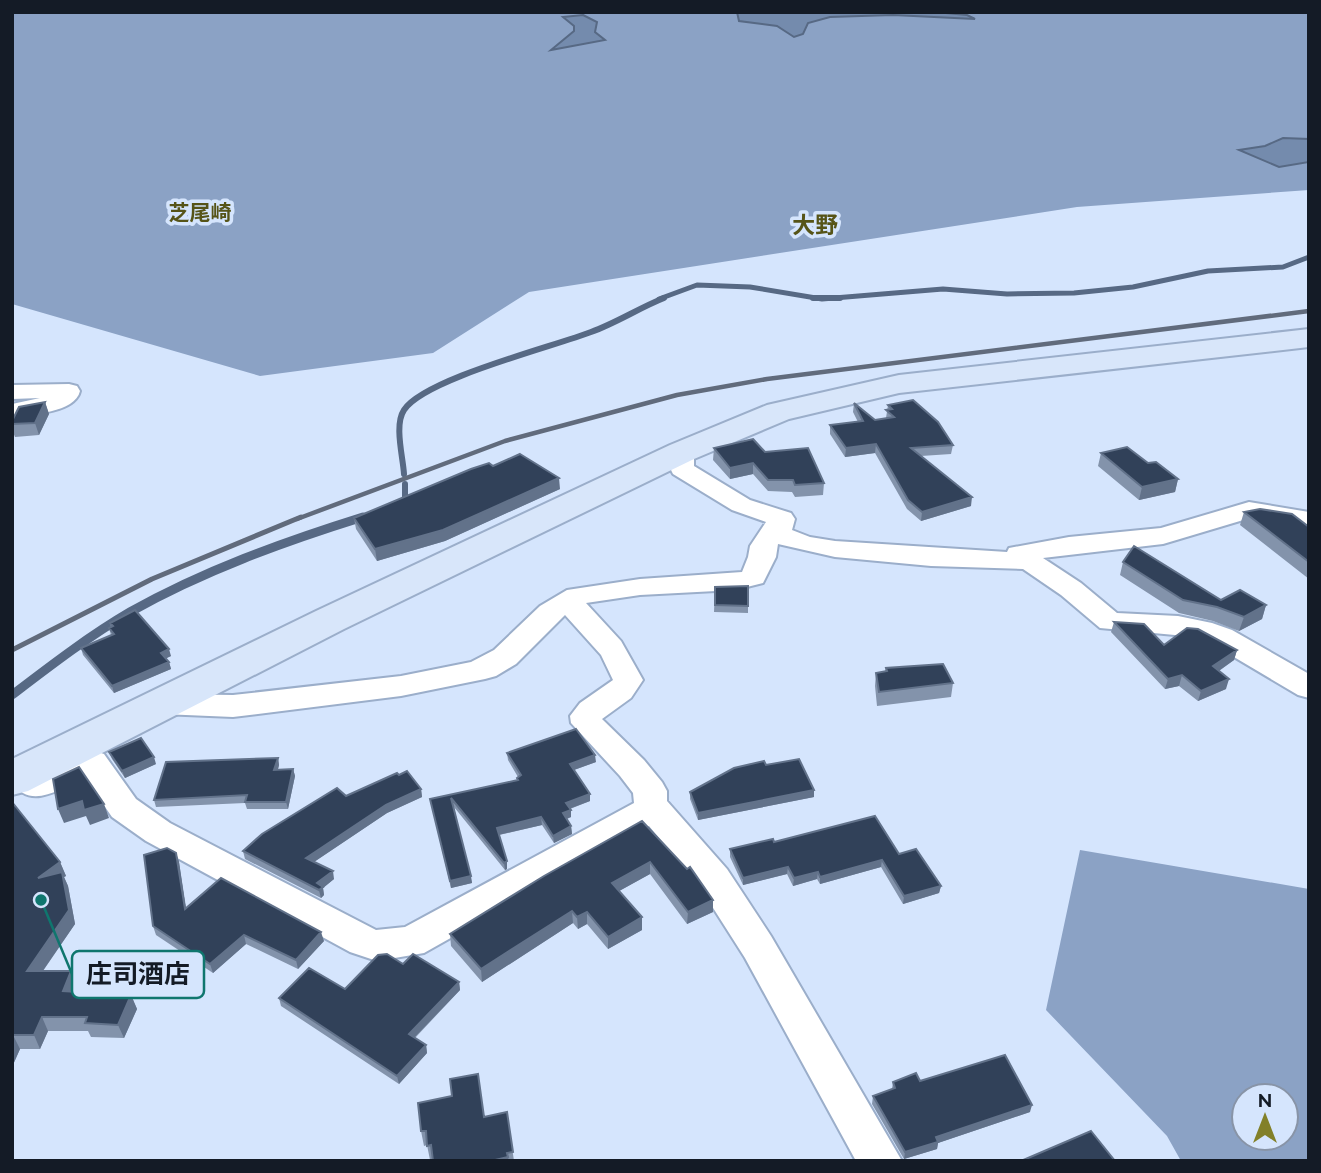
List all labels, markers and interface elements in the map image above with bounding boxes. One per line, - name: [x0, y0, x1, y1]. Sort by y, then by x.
- district label: 芝尾崎: [169, 200, 232, 225]
- district label: 大野: [792, 211, 838, 238]
- callout: 庄司酒店: [72, 951, 204, 998]
- text: 庄司酒店: [86, 959, 190, 989]
- north arrow: [1230, 1082, 1300, 1152]
- text: N: [1258, 1089, 1272, 1111]

